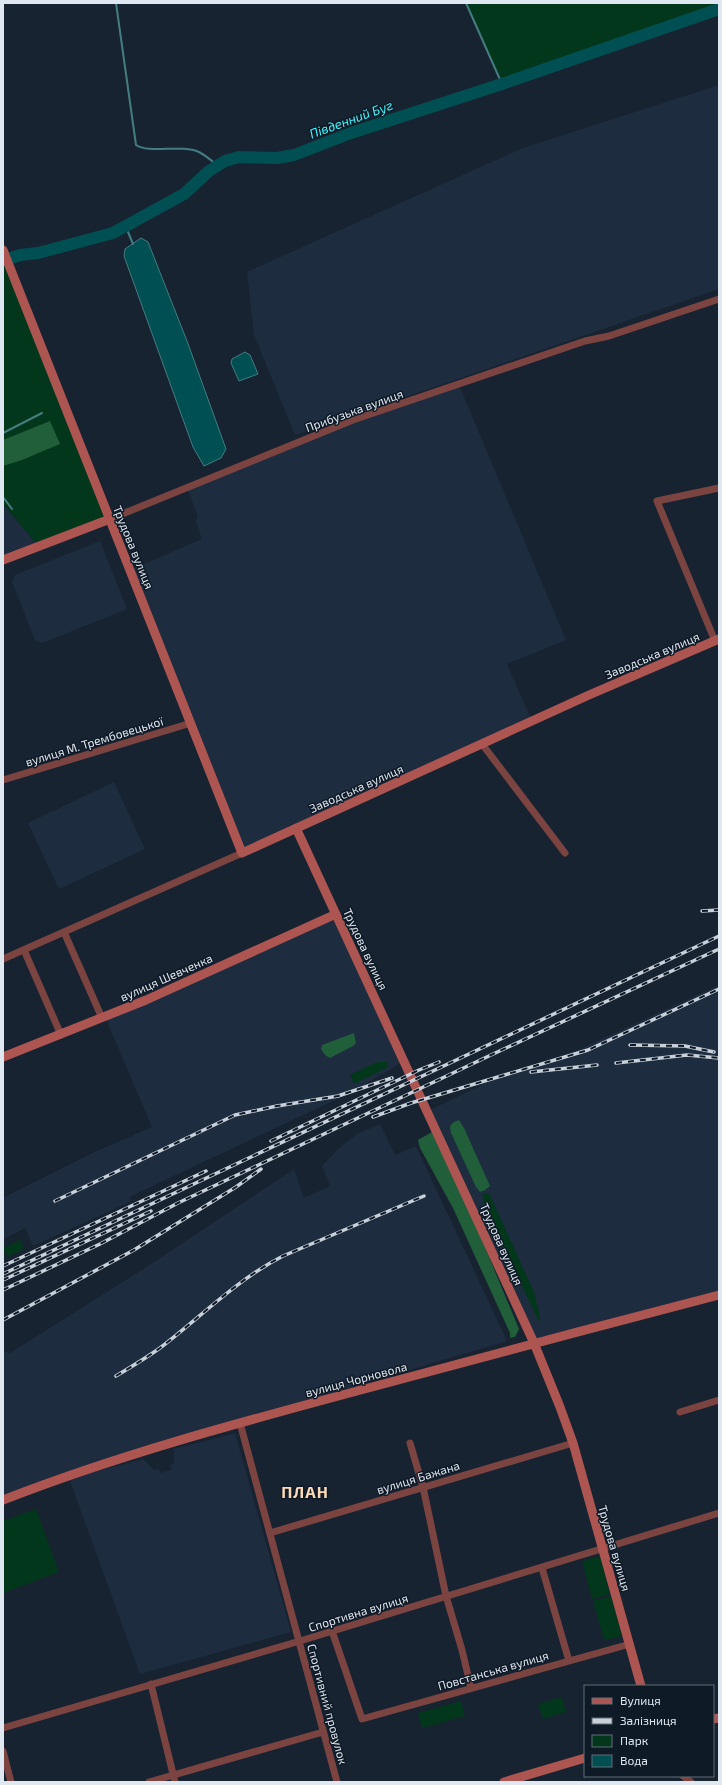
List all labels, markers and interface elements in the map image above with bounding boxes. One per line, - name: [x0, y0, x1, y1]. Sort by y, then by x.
- water label: Південний Буг: [307, 96, 395, 141]
- street label: Прибузька вулиця: [303, 386, 405, 435]
- street label: Трудова вулиця: [110, 503, 157, 591]
- street label: Заводська вулиця: [603, 629, 702, 682]
- street label: вулиця М. Трембовецької: [23, 713, 166, 770]
- street label: Заводська вулиця: [307, 761, 406, 816]
- street label: Трудова вулиця: [340, 906, 391, 993]
- street label: вулиця Шевченка: [118, 950, 215, 1005]
- street label: Трудова вулиця: [477, 1201, 526, 1288]
- street label: вулиця Чорновола: [304, 1359, 409, 1400]
- street label: вулиця Бажана: [375, 1458, 462, 1497]
- district label: ПЛАН: [281, 1482, 329, 1501]
- street label: Трудова вулиця: [595, 1504, 634, 1593]
- street label: Спортивна вулиця: [306, 1590, 410, 1635]
- street label: Спортивний провулок: [304, 1642, 351, 1767]
- street label: Повстанська вулиця: [436, 1647, 550, 1694]
- legend: [584, 1685, 714, 1777]
- text: Вулиця: [620, 1693, 661, 1708]
- text: Залізниця: [620, 1713, 677, 1727]
- text: Парк: [620, 1733, 649, 1747]
- text: Вода: [620, 1753, 648, 1767]

